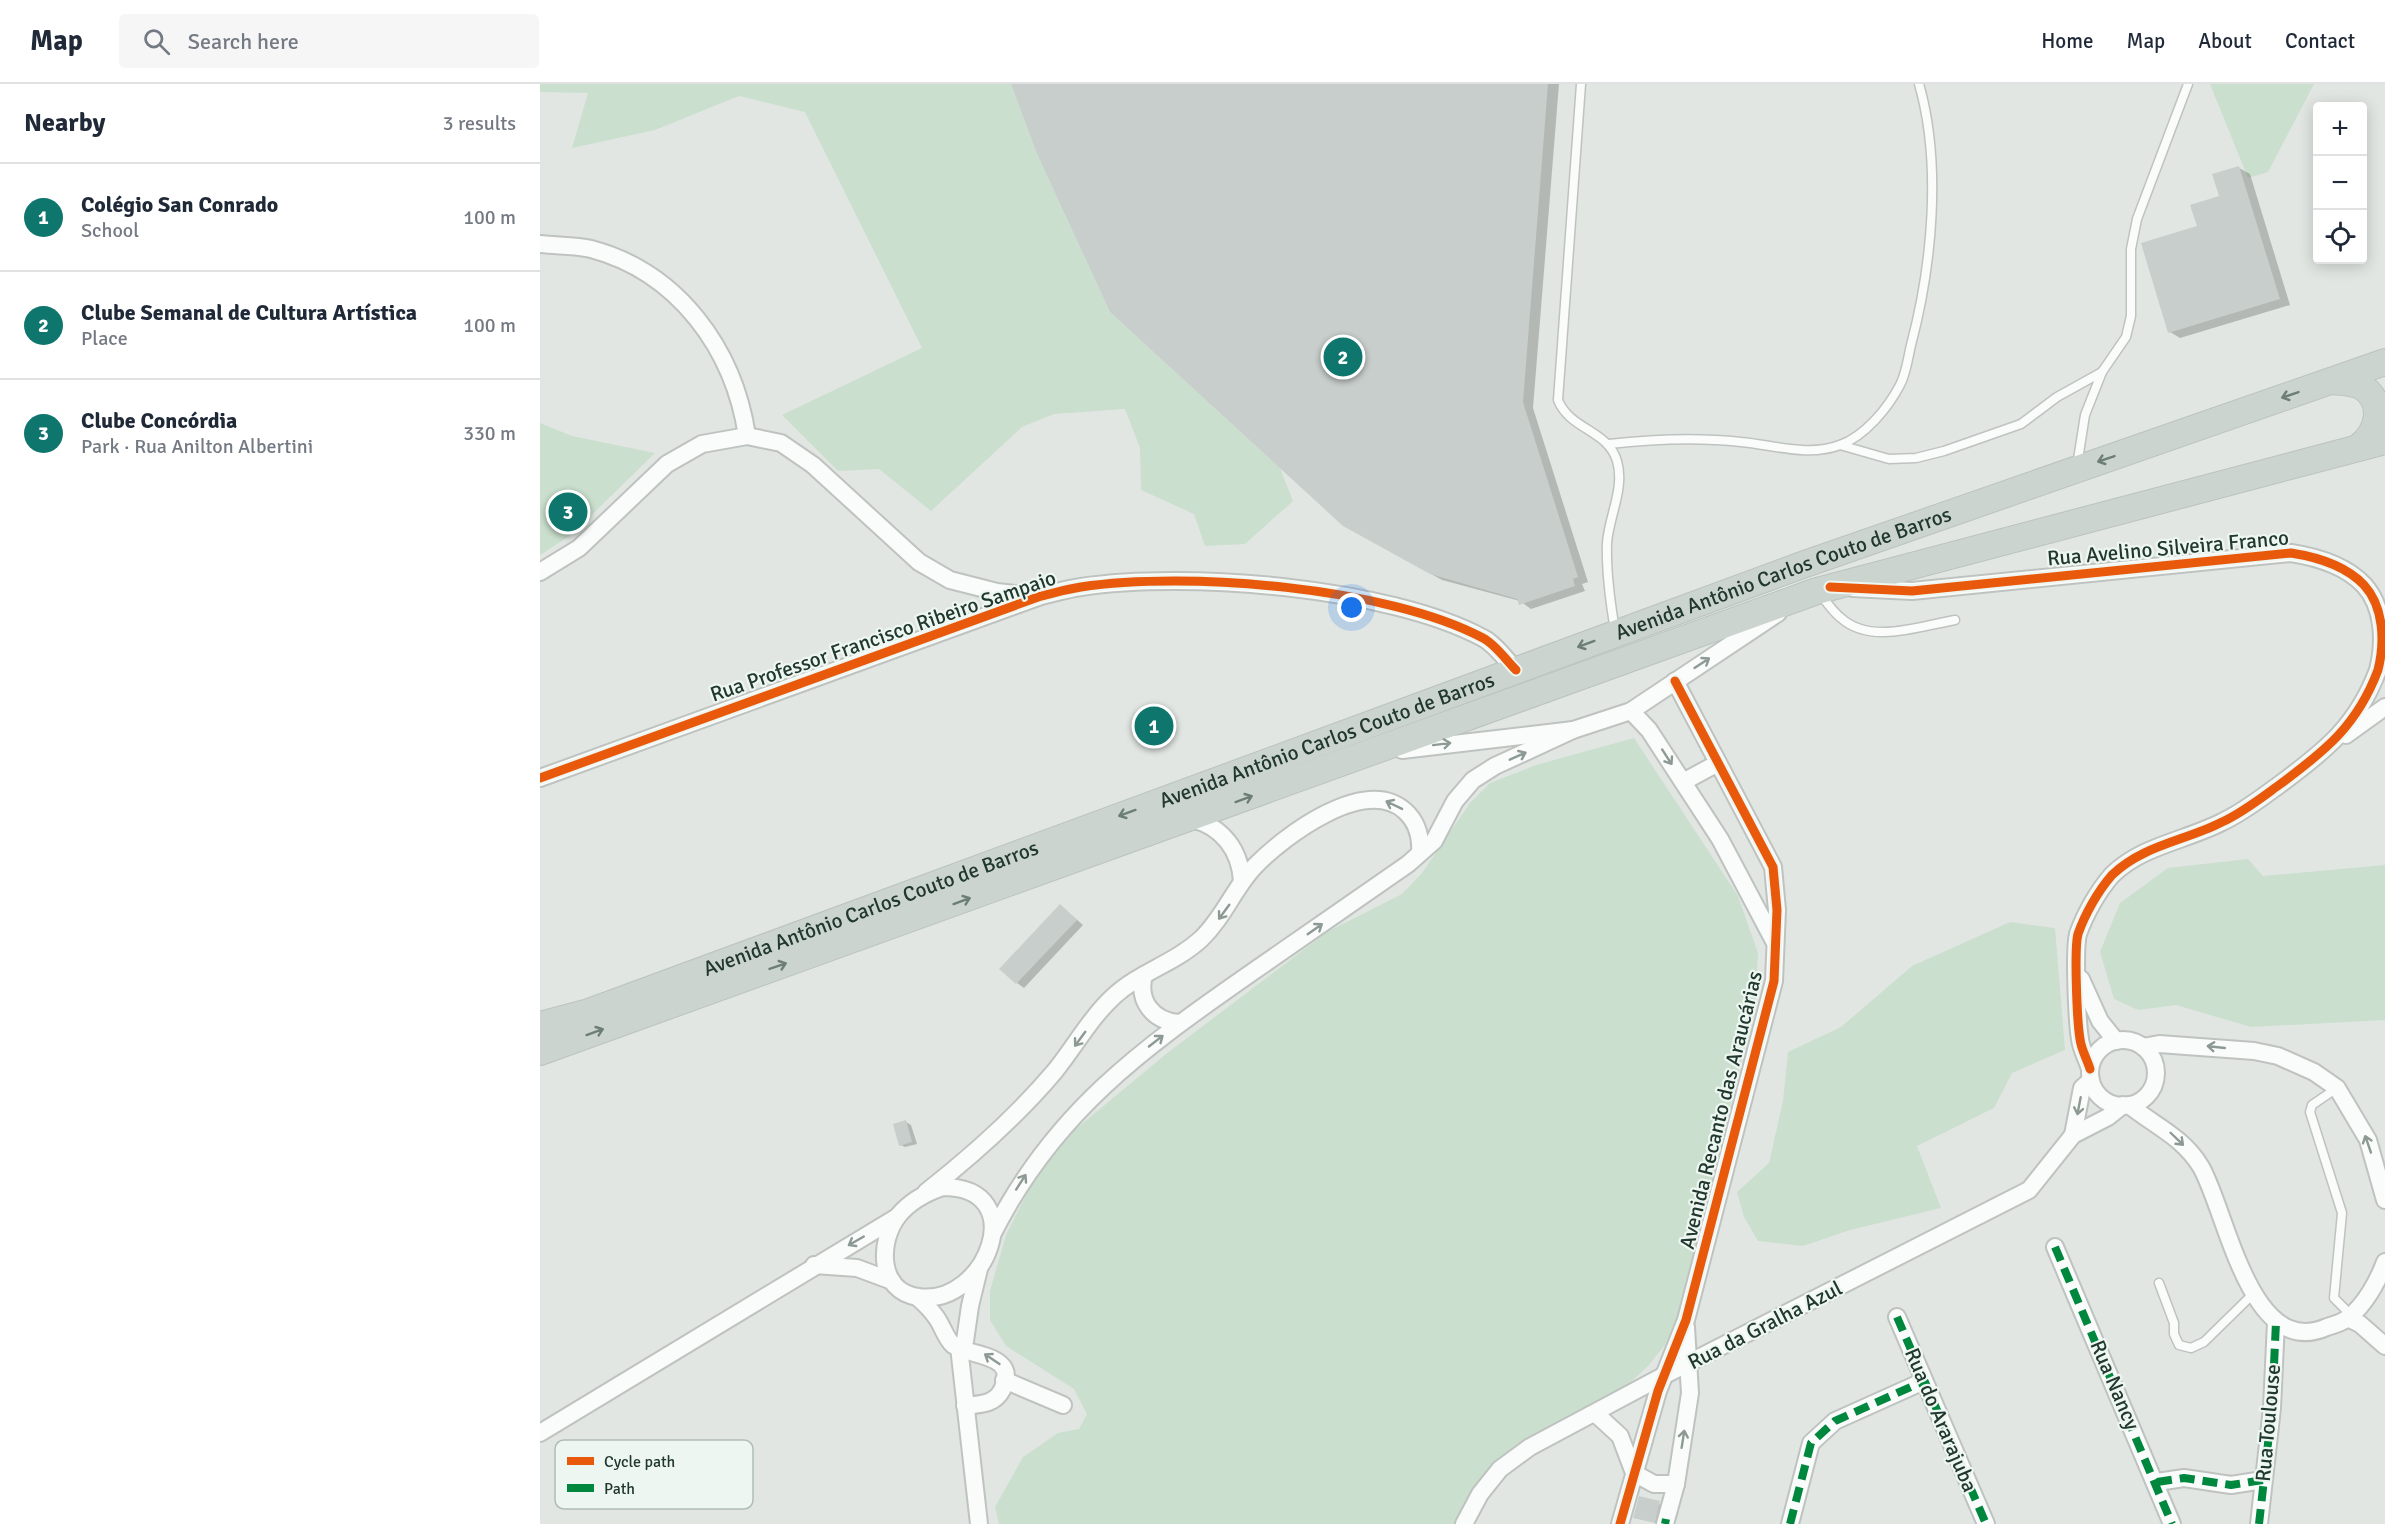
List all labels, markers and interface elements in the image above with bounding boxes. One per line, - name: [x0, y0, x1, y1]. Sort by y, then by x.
- search box: [119, 14, 539, 68]
- text: Map: [30, 24, 83, 58]
- icon: search: [140, 25, 173, 58]
- text: Search here: [188, 28, 299, 55]
- text: Home: [2041, 28, 2094, 54]
- text: Map: [2127, 28, 2165, 54]
- text: About: [2198, 28, 2252, 54]
- text: Contact: [2285, 28, 2355, 54]
- map controls: [2313, 102, 2367, 264]
- button: +: [2313, 102, 2367, 156]
- text: Nearby: [24, 107, 105, 139]
- text: 3 results: [443, 111, 516, 136]
- button: −: [2313, 156, 2367, 210]
- text: Colégio San Conrado: [81, 191, 278, 218]
- text: 1: [38, 205, 49, 230]
- text: 100 m: [463, 205, 516, 230]
- button: locate: [2313, 210, 2367, 264]
- text: School: [81, 218, 139, 243]
- text: Clube Semanal de Cultura Artística: [81, 299, 417, 326]
- text: 2: [38, 313, 49, 338]
- text: 100 m: [463, 313, 516, 338]
- text: Place: [81, 326, 128, 351]
- pin: 2: [1324, 334, 1362, 380]
- one-way arrow: [2281, 391, 2300, 402]
- text: Clube Concórdia: [81, 407, 237, 434]
- text: 3: [38, 421, 49, 446]
- text: 330 m: [463, 421, 516, 446]
- text: Park · Rua Anilton Albertini: [81, 434, 313, 459]
- one-way arrow: [2097, 454, 2116, 465]
- pin: 3: [549, 490, 588, 534]
- street label: Avenida Antônio Carlos Couto de Barros: [1612, 501, 1955, 646]
- street label: Rua Avelino Silveira Franco: [2046, 524, 2290, 572]
- street label: Rua Professor Francisco Ribeiro Sampaio: [707, 564, 1059, 708]
- your location: [1337, 593, 1366, 622]
- one-way arrow: [1577, 640, 1596, 651]
- one-way arrow: [1693, 657, 1710, 669]
- street label: Avenida Antônio Carlos Couto de Barros: [1156, 667, 1498, 814]
- pin: 1: [1134, 704, 1174, 748]
- one-way arrow: [1431, 738, 1451, 749]
- one-way arrow: [1661, 748, 1673, 765]
- one-way arrow: [1509, 750, 1527, 761]
- one-way arrow: [1234, 793, 1253, 804]
- one-way arrow: [1385, 799, 1403, 811]
- one-way arrow: [1118, 809, 1137, 820]
- street label: Avenida Antônio Carlos Couto de Barros: [700, 835, 1042, 982]
- one-way arrow: [952, 895, 971, 906]
- one-way arrow: [1217, 903, 1230, 919]
- one-way arrow: [1306, 923, 1322, 935]
- one-way arrow: [768, 959, 787, 970]
- street label: Avenida Recanto das Araucárias: [1674, 968, 1768, 1252]
- one-way arrow: [585, 1026, 604, 1037]
- one-way arrow: [1074, 1030, 1086, 1046]
- one-way arrow: [1147, 1035, 1163, 1048]
- one-way arrow: [2206, 1041, 2226, 1052]
- one-way arrow: [2073, 1095, 2084, 1115]
- one-way arrow: [2169, 1132, 2184, 1146]
- one-way arrow: [2361, 1136, 2372, 1154]
- one-way arrow: [1015, 1173, 1028, 1190]
- one-way arrow: [848, 1235, 865, 1247]
- street label: Rua da Gralha Azul: [1683, 1275, 1847, 1375]
- street label: Rua Nancy: [2084, 1336, 2146, 1434]
- street label: Rua do Ararajuba: [1899, 1344, 1983, 1496]
- one-way arrow: [984, 1353, 1001, 1366]
- street label: Rua Toulouse: [2250, 1363, 2286, 1483]
- one-way arrow: [1678, 1429, 1689, 1449]
- legend: [555, 1440, 753, 1509]
- text: Cycle path: [604, 1452, 675, 1472]
- text: Path: [604, 1479, 635, 1499]

